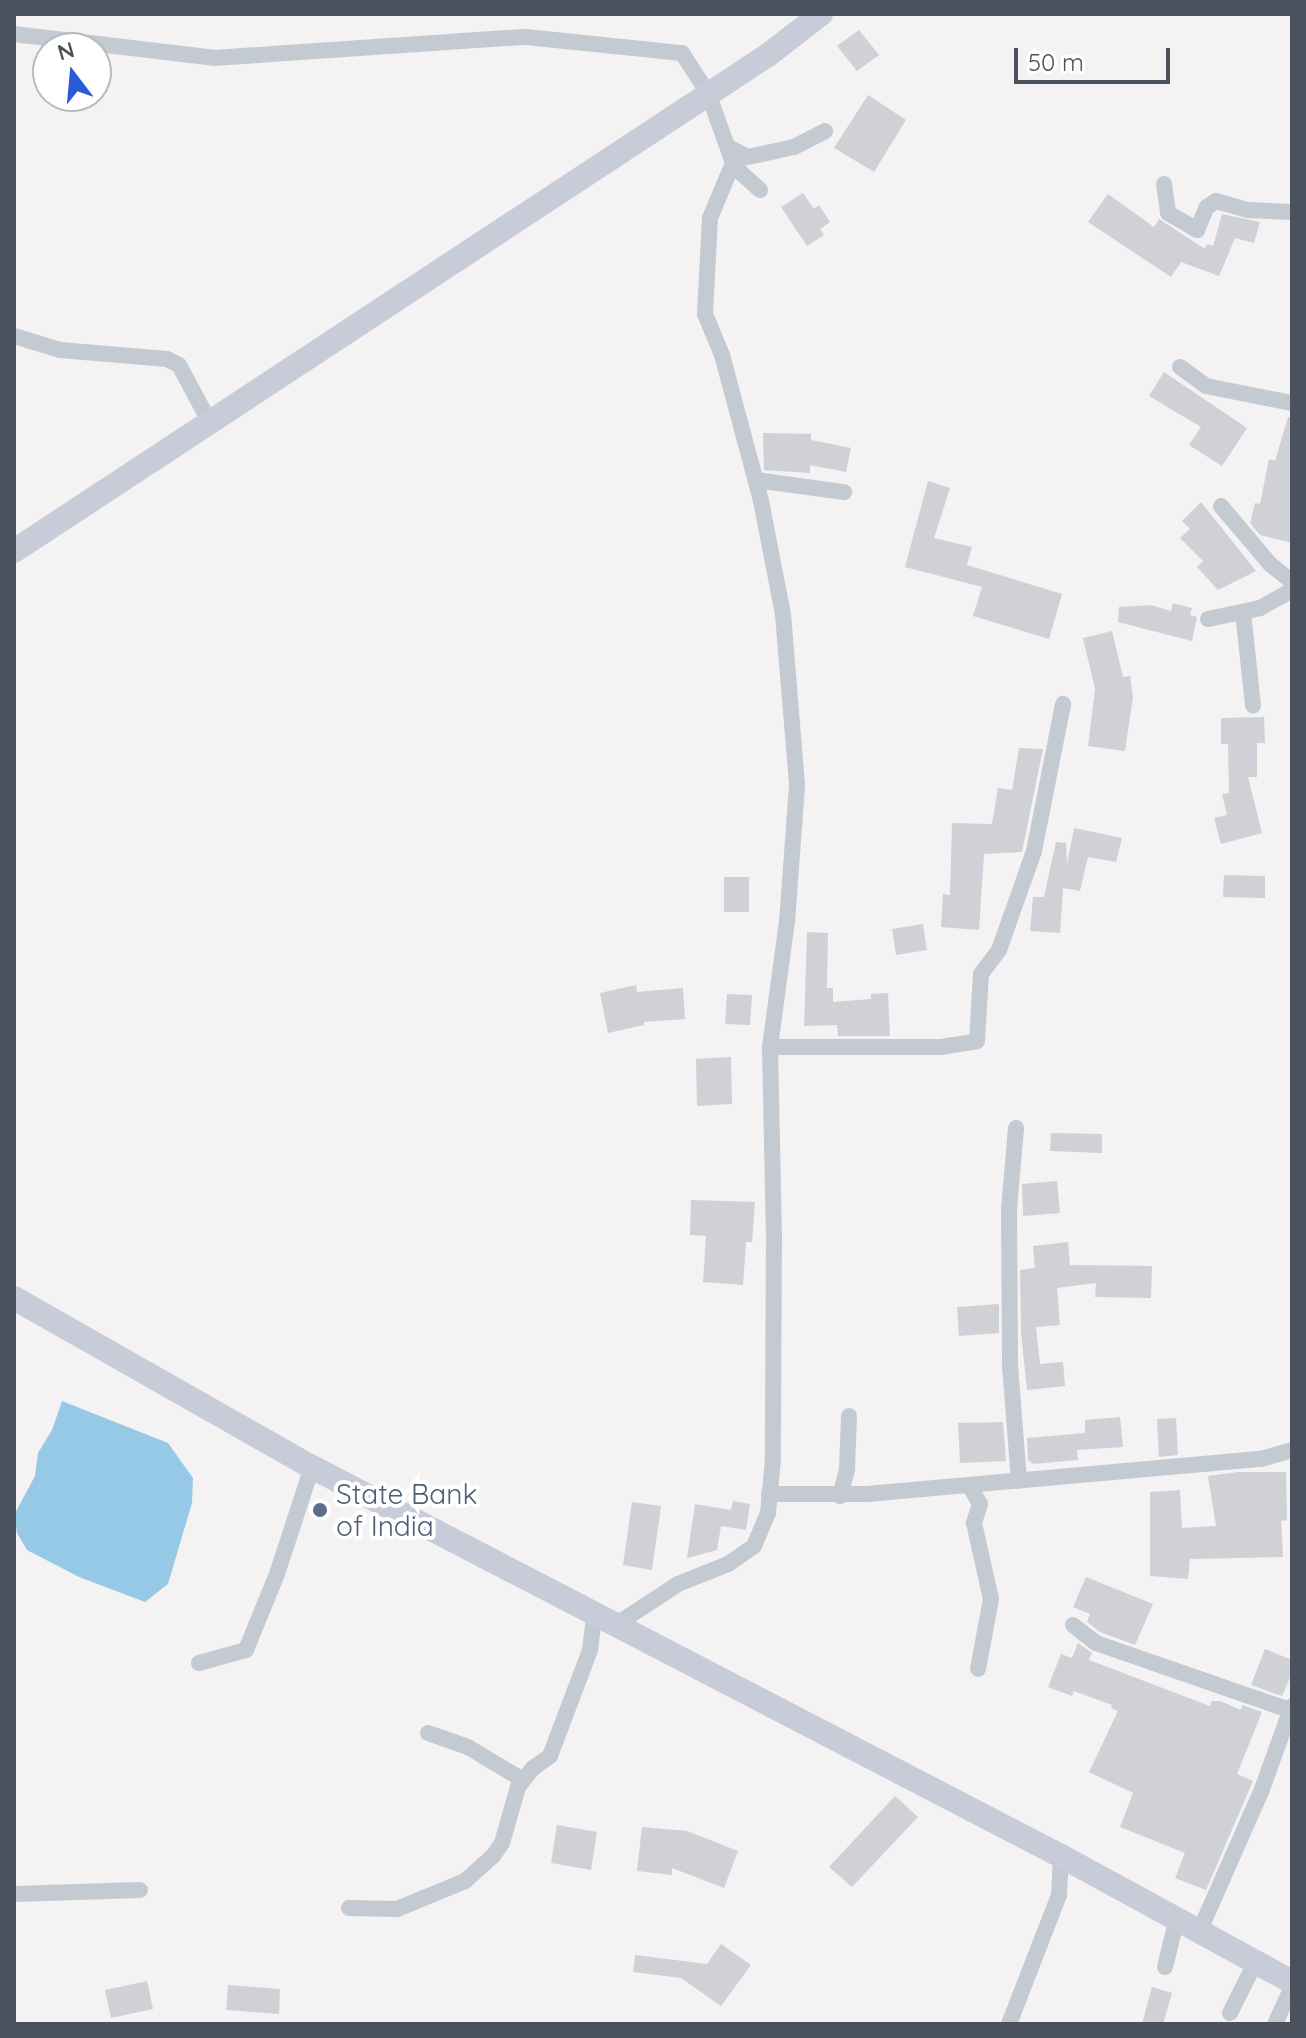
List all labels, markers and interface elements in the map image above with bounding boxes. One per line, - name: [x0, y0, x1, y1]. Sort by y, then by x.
- north arrow: [32, 32, 112, 112]
- scale bar: [1018, 32, 1174, 82]
- text: N: [54, 35, 78, 67]
- text: 50 m: [1028, 47, 1084, 77]
- place label: State Bank of India: [336, 1477, 477, 1543]
- marker: State Bank of India: [311, 1501, 329, 1519]

